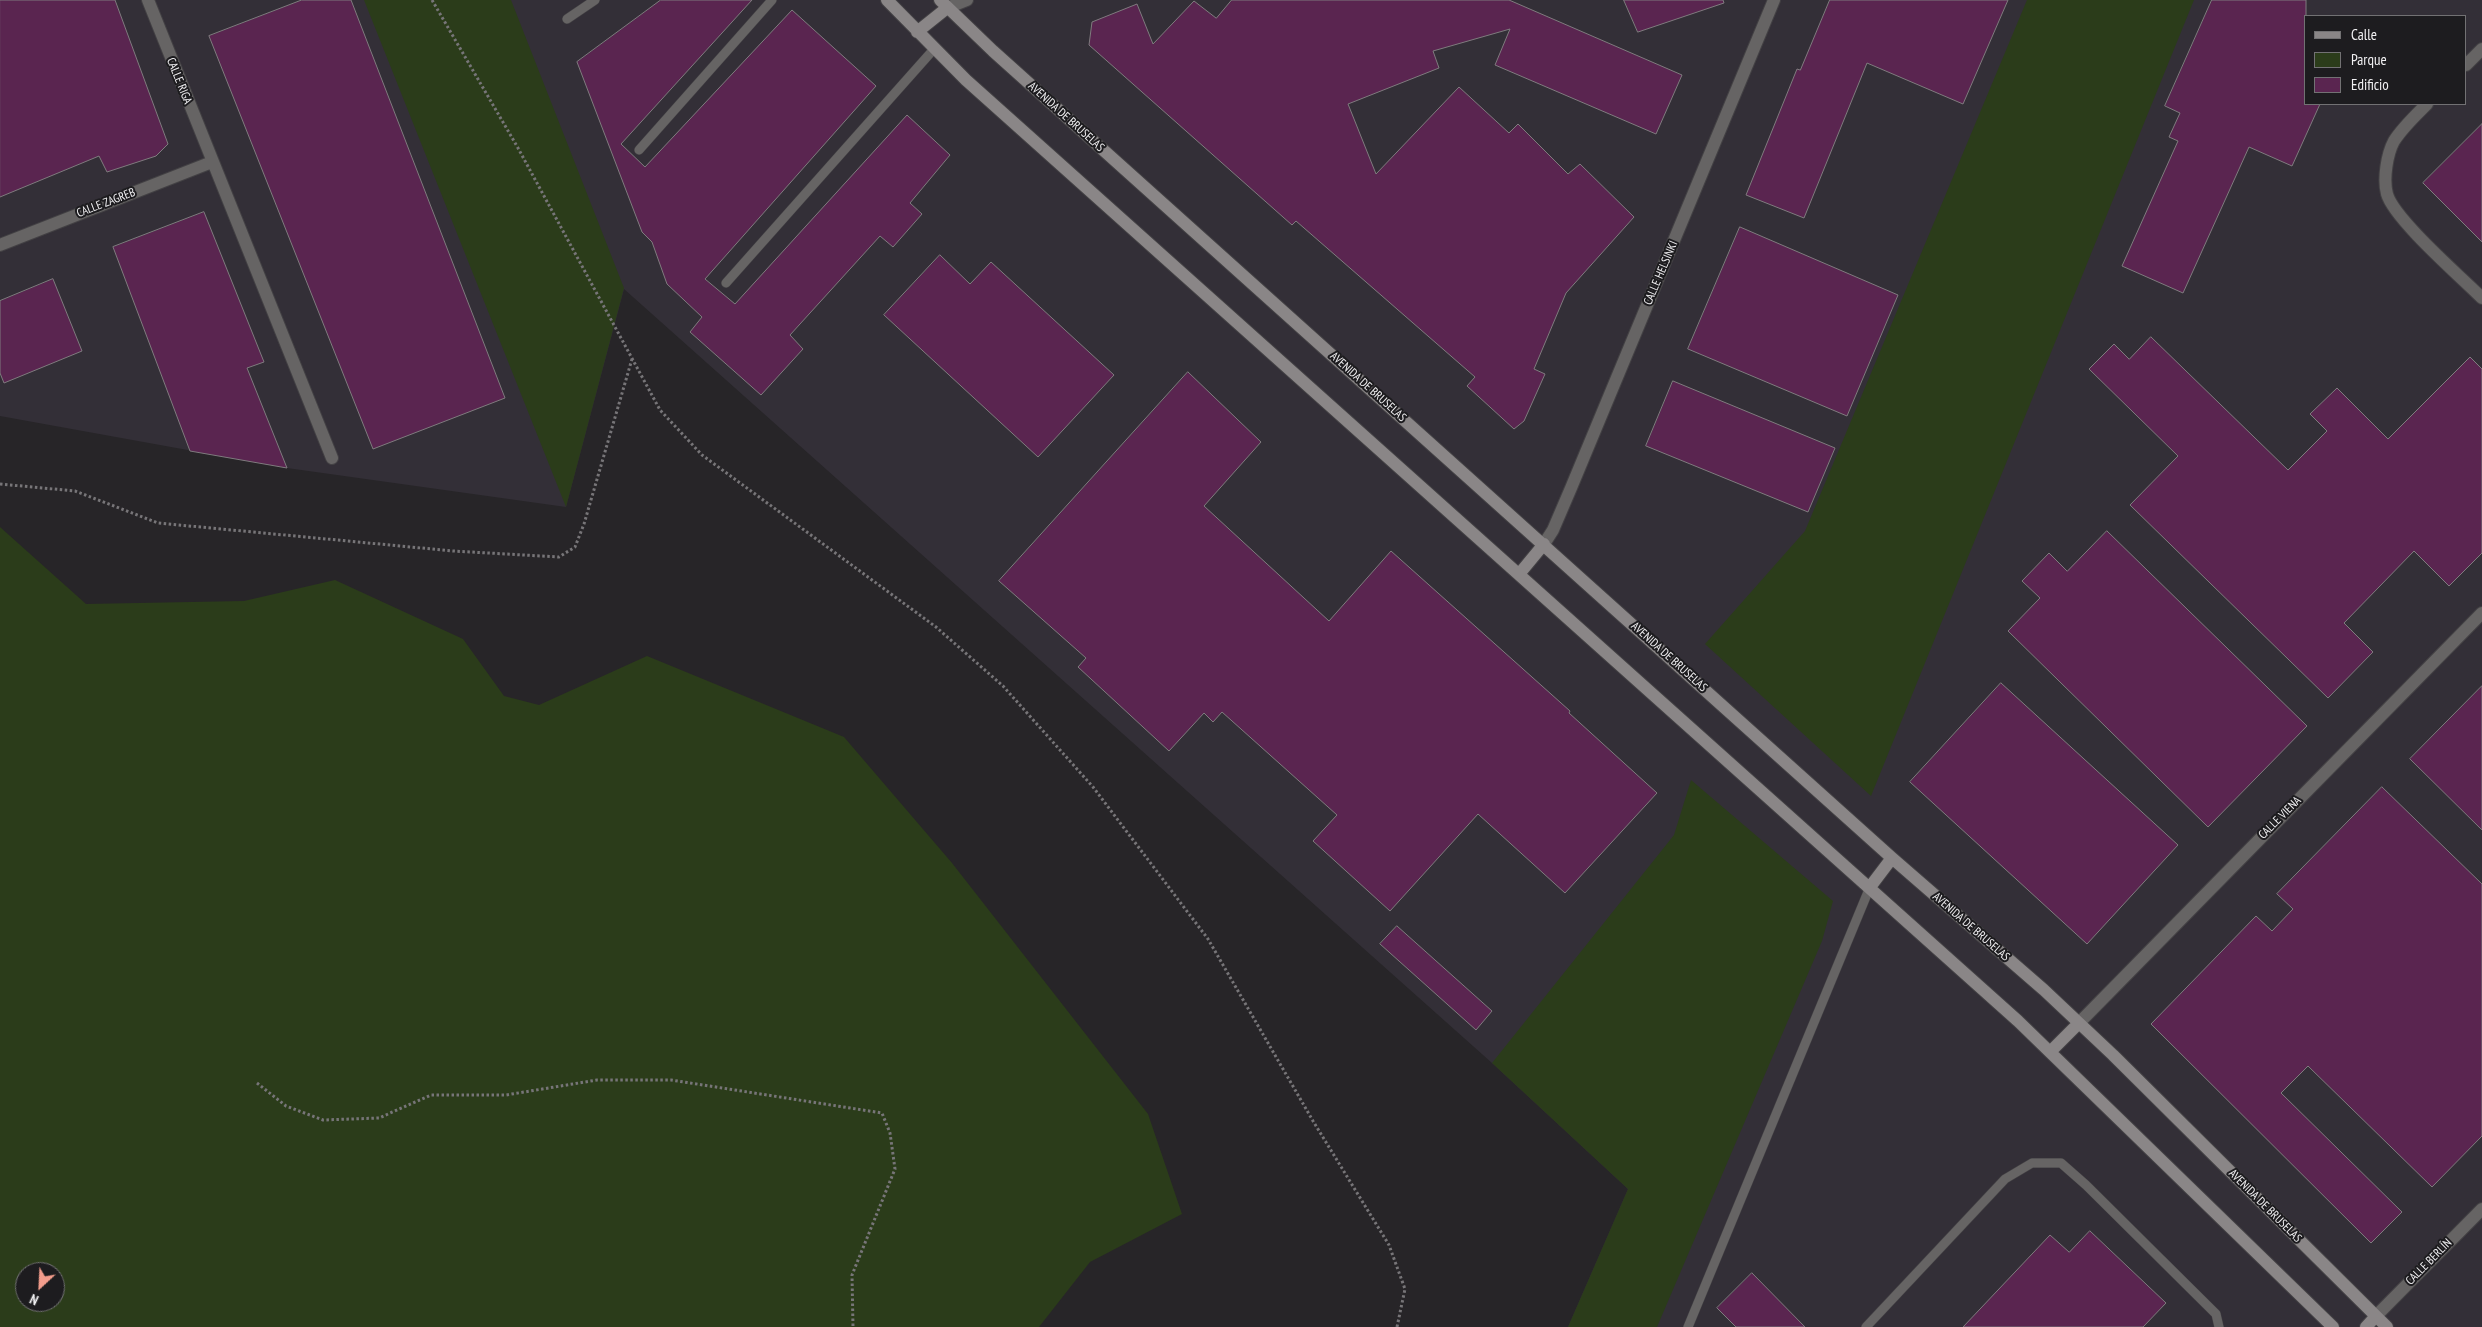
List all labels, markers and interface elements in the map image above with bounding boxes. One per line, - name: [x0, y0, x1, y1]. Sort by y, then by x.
- legend: [2304, 15, 2467, 105]
- text: Calle: [2351, 25, 2377, 44]
- text: Parque: [2351, 50, 2387, 69]
- street label: CALLE RIGA: [163, 56, 195, 106]
- text: Edificio: [2351, 75, 2389, 94]
- street label: AVENIDA DE BRUSELAS: [1025, 79, 1107, 155]
- street label: CALLE ZAGREB: [75, 185, 137, 221]
- street label: CALLE HELSINKI: [1641, 239, 1681, 307]
- street label: AVENIDA DE BRUSELAS: [1327, 349, 1409, 425]
- street label: AVENIDA DE BRUSELAS: [1628, 619, 1710, 695]
- street label: CALLE VIENA: [2256, 794, 2304, 842]
- street label: AVENIDA DE BRUSELAS: [1930, 890, 2012, 964]
- street label: AVENIDA DE BRUSELAS: [2226, 1167, 2304, 1245]
- street label: CALLE BERLÍN: [2403, 1236, 2455, 1288]
- north arrow: [15, 1262, 65, 1312]
- text: N: [27, 1290, 41, 1309]

